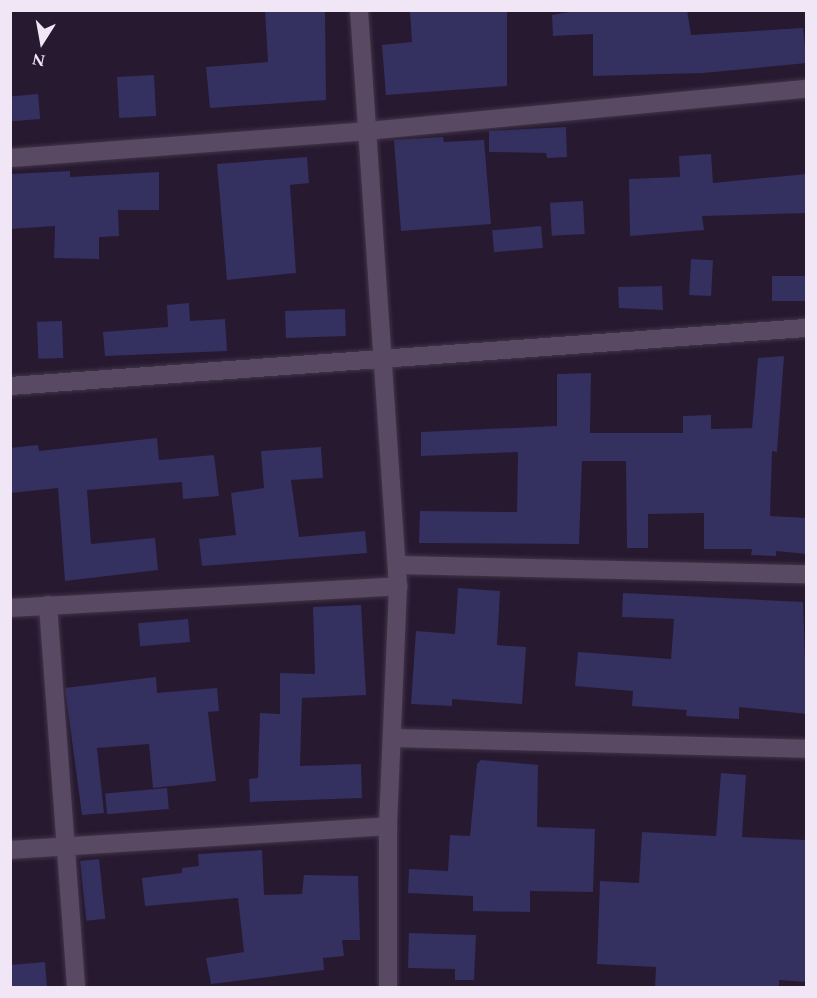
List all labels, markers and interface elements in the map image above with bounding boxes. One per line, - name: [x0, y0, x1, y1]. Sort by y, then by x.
- north arrow: [12, 12, 72, 72]
- text: N: [30, 47, 47, 73]

